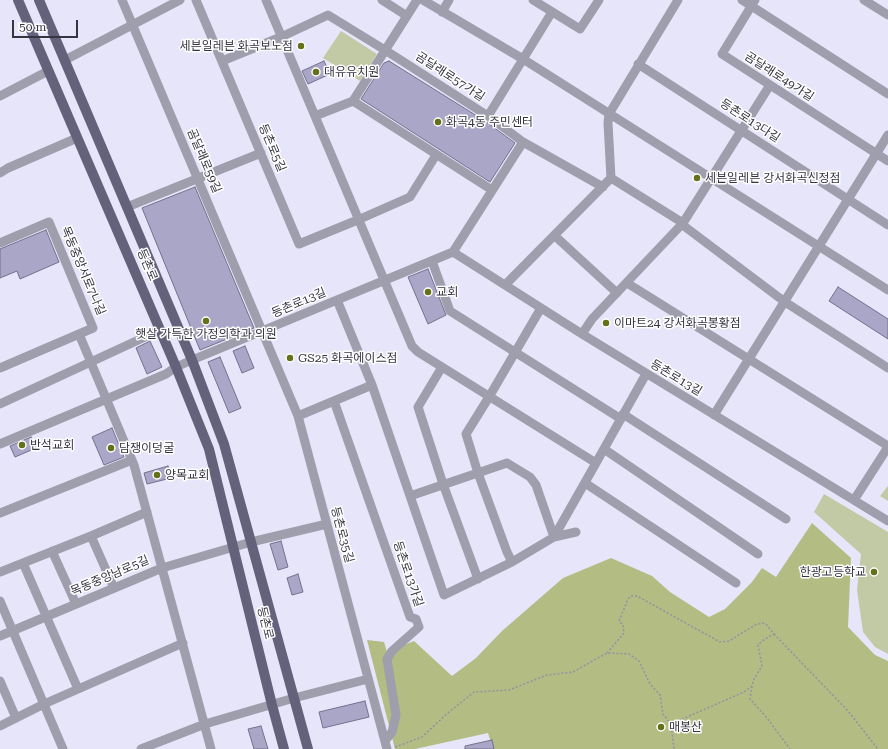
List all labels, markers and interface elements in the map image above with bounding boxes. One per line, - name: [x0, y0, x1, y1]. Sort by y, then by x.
- scale bar: [14, 12, 80, 38]
- text: 50 m: [19, 20, 46, 34]
- place label: 세븐일레븐 화곡보노점: [180, 39, 293, 53]
- marker: 세븐일레븐 화곡보노점: [296, 41, 306, 51]
- street label: 곰달래로57가길: [413, 49, 487, 105]
- street label: 곰달래로49가길: [742, 49, 816, 105]
- place label: 대유유치원: [324, 65, 379, 79]
- marker: 대유유치원: [311, 67, 321, 77]
- street label: 등촌로13다길: [717, 96, 783, 146]
- place label: 화곡4동 주민센터: [446, 115, 533, 129]
- marker: 화곡4동 주민센터: [433, 117, 443, 127]
- street label: 등촌로5길: [255, 122, 289, 174]
- street label: 곰달래로59길: [184, 127, 224, 195]
- place label: 세븐일레븐 강서화곡신정점: [705, 171, 841, 185]
- marker: 세븐일레븐 강서화곡신정점: [692, 173, 702, 183]
- street label: 목동중앙서로7나길: [58, 224, 108, 318]
- street label: 등촌로: [134, 247, 160, 283]
- street label: 등촌로13길: [270, 285, 328, 321]
- place label: 교회: [436, 285, 458, 299]
- marker: 교회: [423, 287, 433, 297]
- marker: 햇살 가득한 가정의학과 의원: [201, 316, 211, 326]
- place label: 이마트24 강서화곡봉황점: [614, 316, 741, 330]
- marker: 이마트24 강서화곡봉황점: [601, 318, 611, 328]
- place label: 햇살 가득한 가정의학과 의원: [135, 327, 277, 341]
- place label: GS25 화곡에이스점: [298, 351, 398, 365]
- marker: GS25 화곡에이스점: [285, 353, 295, 363]
- street label: 등촌로13길: [648, 357, 704, 399]
- place label: 반석교회: [30, 438, 74, 452]
- marker: 반석교회: [17, 440, 27, 450]
- place label: 담쟁이덩굴: [119, 441, 174, 455]
- marker: 담쟁이덩굴: [106, 443, 116, 453]
- place label: 양목교회: [165, 468, 209, 482]
- marker: 양목교회: [152, 470, 162, 480]
- street label: 등촌로35길: [328, 505, 356, 565]
- street label: 등촌로13가길: [390, 539, 426, 609]
- street label: 목동중앙남로5길: [69, 553, 151, 599]
- place label: 한광고등학교: [800, 565, 866, 579]
- marker: 한광고등학교: [869, 567, 879, 577]
- street label: 등촌로: [254, 605, 276, 641]
- place label: 매봉산: [669, 720, 702, 734]
- marker: 매봉산: [656, 722, 666, 732]

